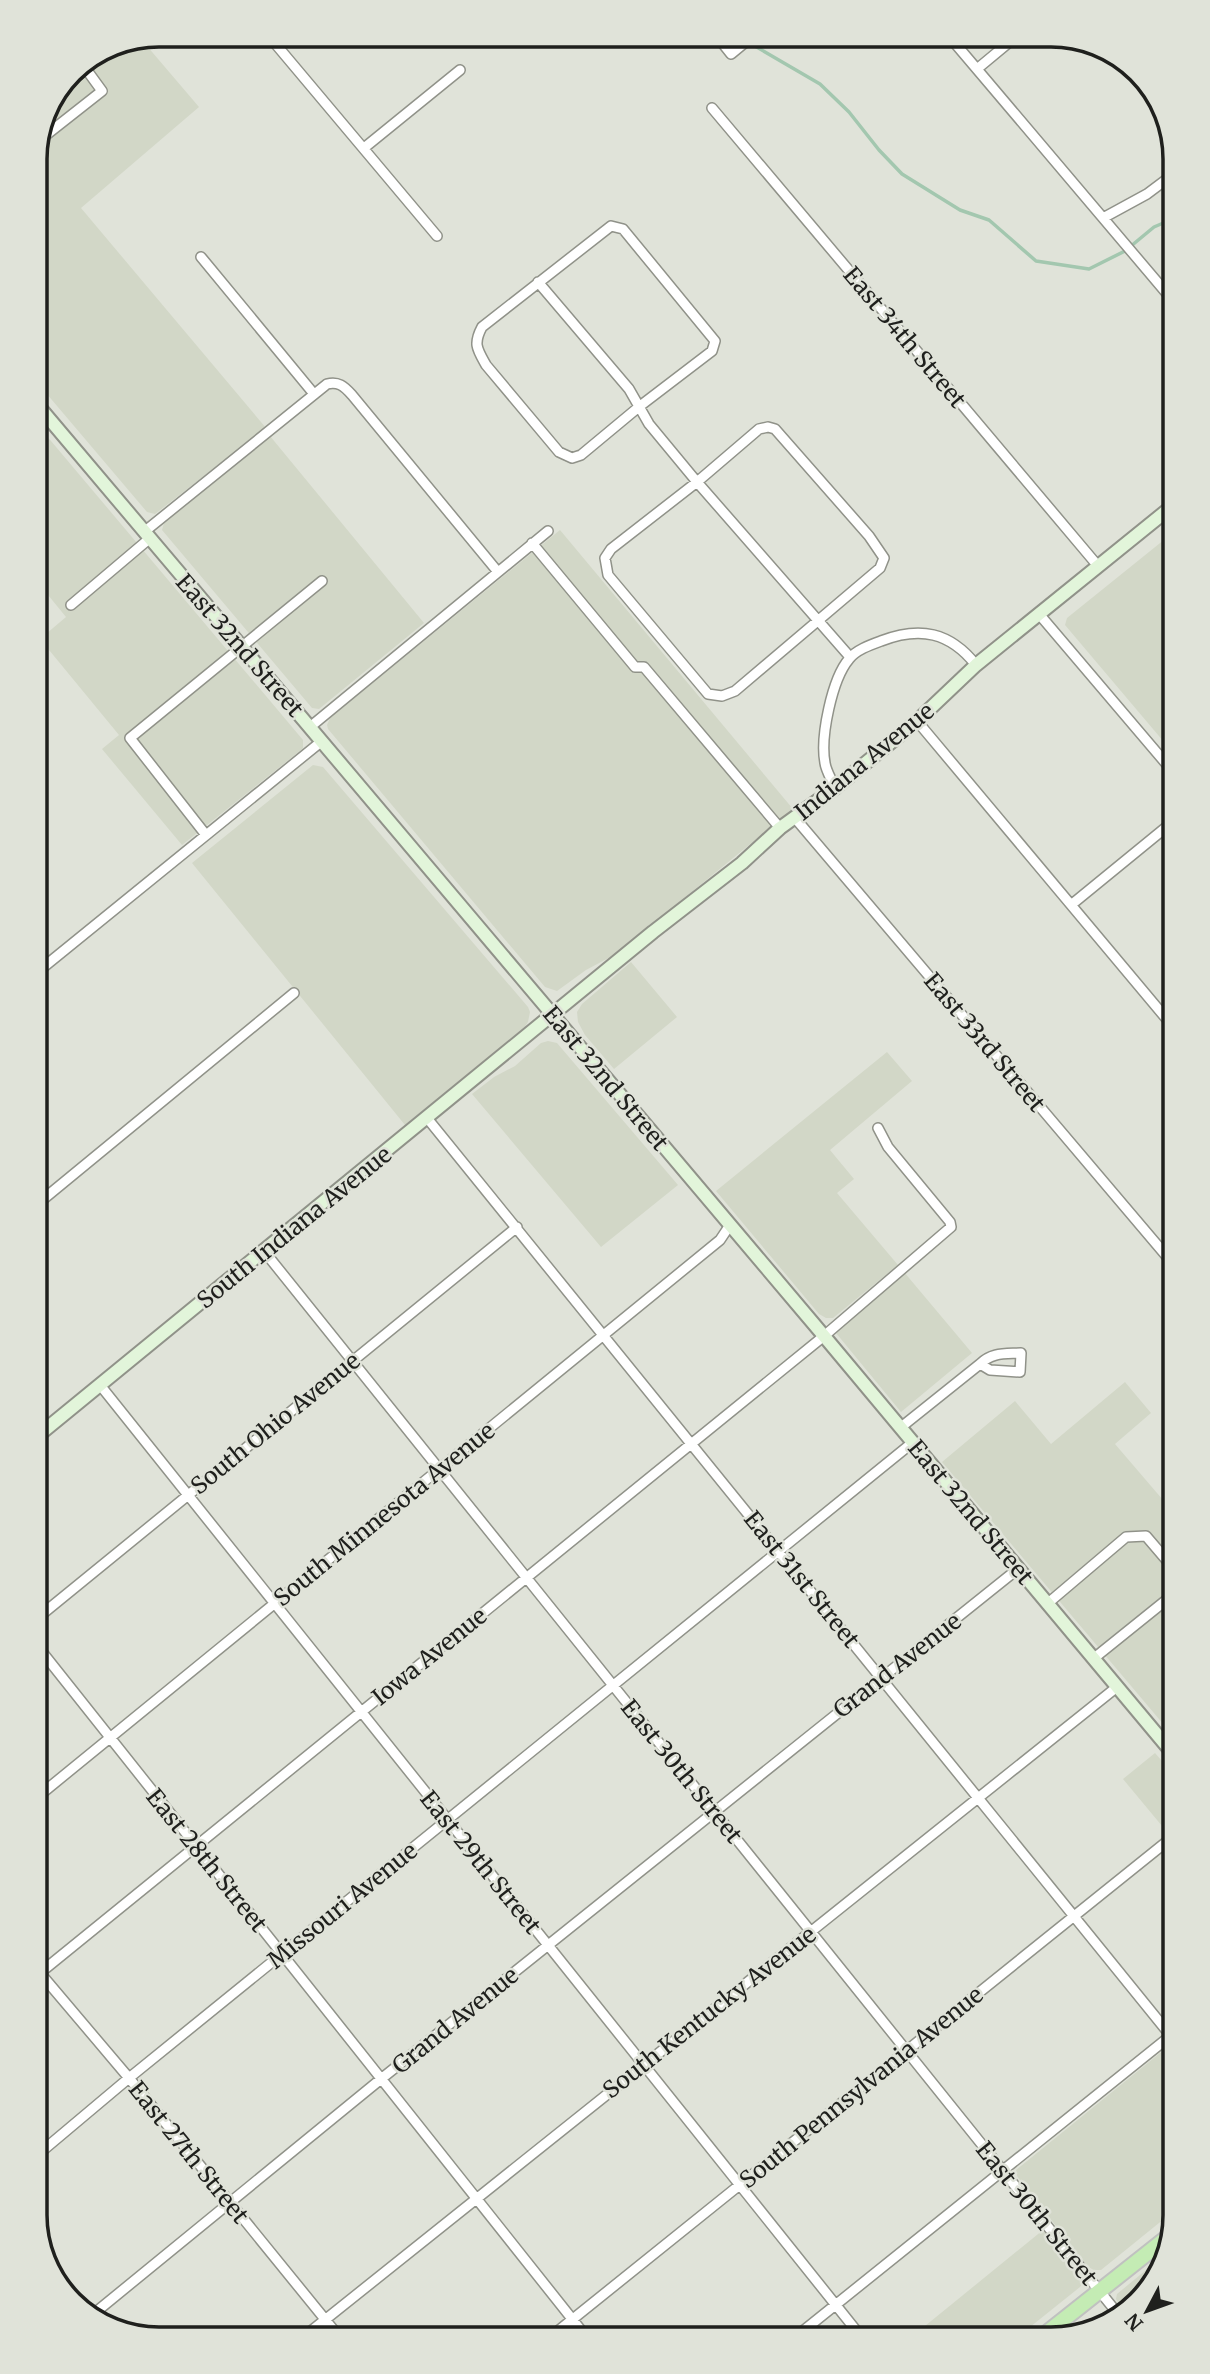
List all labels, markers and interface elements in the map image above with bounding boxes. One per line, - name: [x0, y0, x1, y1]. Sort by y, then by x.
- street label: East 34th Street: [838, 260, 973, 414]
- street label: East 32nd Street: [170, 568, 310, 722]
- street label: Indiana Avenue: [788, 696, 940, 826]
- street label: East 33rd Street: [918, 966, 1052, 1118]
- street label: East 32nd Street: [537, 1000, 675, 1156]
- street label: South Indiana Avenue: [191, 1140, 397, 1314]
- street label: South Ohio Avenue: [185, 1346, 365, 1500]
- street label: South Minnesota Avenue: [268, 1416, 500, 1612]
- street label: East 32nd Street: [902, 1434, 1040, 1590]
- street label: East 31st Street: [738, 1505, 866, 1653]
- street label: Iowa Avenue: [366, 1601, 492, 1711]
- street label: Grand Avenue: [827, 1606, 967, 1724]
- street label: East 30th Street: [615, 1693, 749, 1849]
- street label: East 28th Street: [140, 1783, 274, 1937]
- street label: East 29th Street: [414, 1785, 548, 1939]
- street label: Missouri Avenue: [261, 1836, 423, 1974]
- street label: South Kentucky Avenue: [597, 1920, 821, 2104]
- street label: Grand Avenue: [386, 1960, 524, 2080]
- street label: South Pennsylvania Avenue: [733, 1980, 989, 2194]
- street label: East 27th Street: [123, 2075, 255, 2229]
- street label: East 30th Street: [970, 2135, 1104, 2291]
- north arrow: [1112, 2276, 1182, 2346]
- text: N: [1120, 2309, 1148, 2336]

